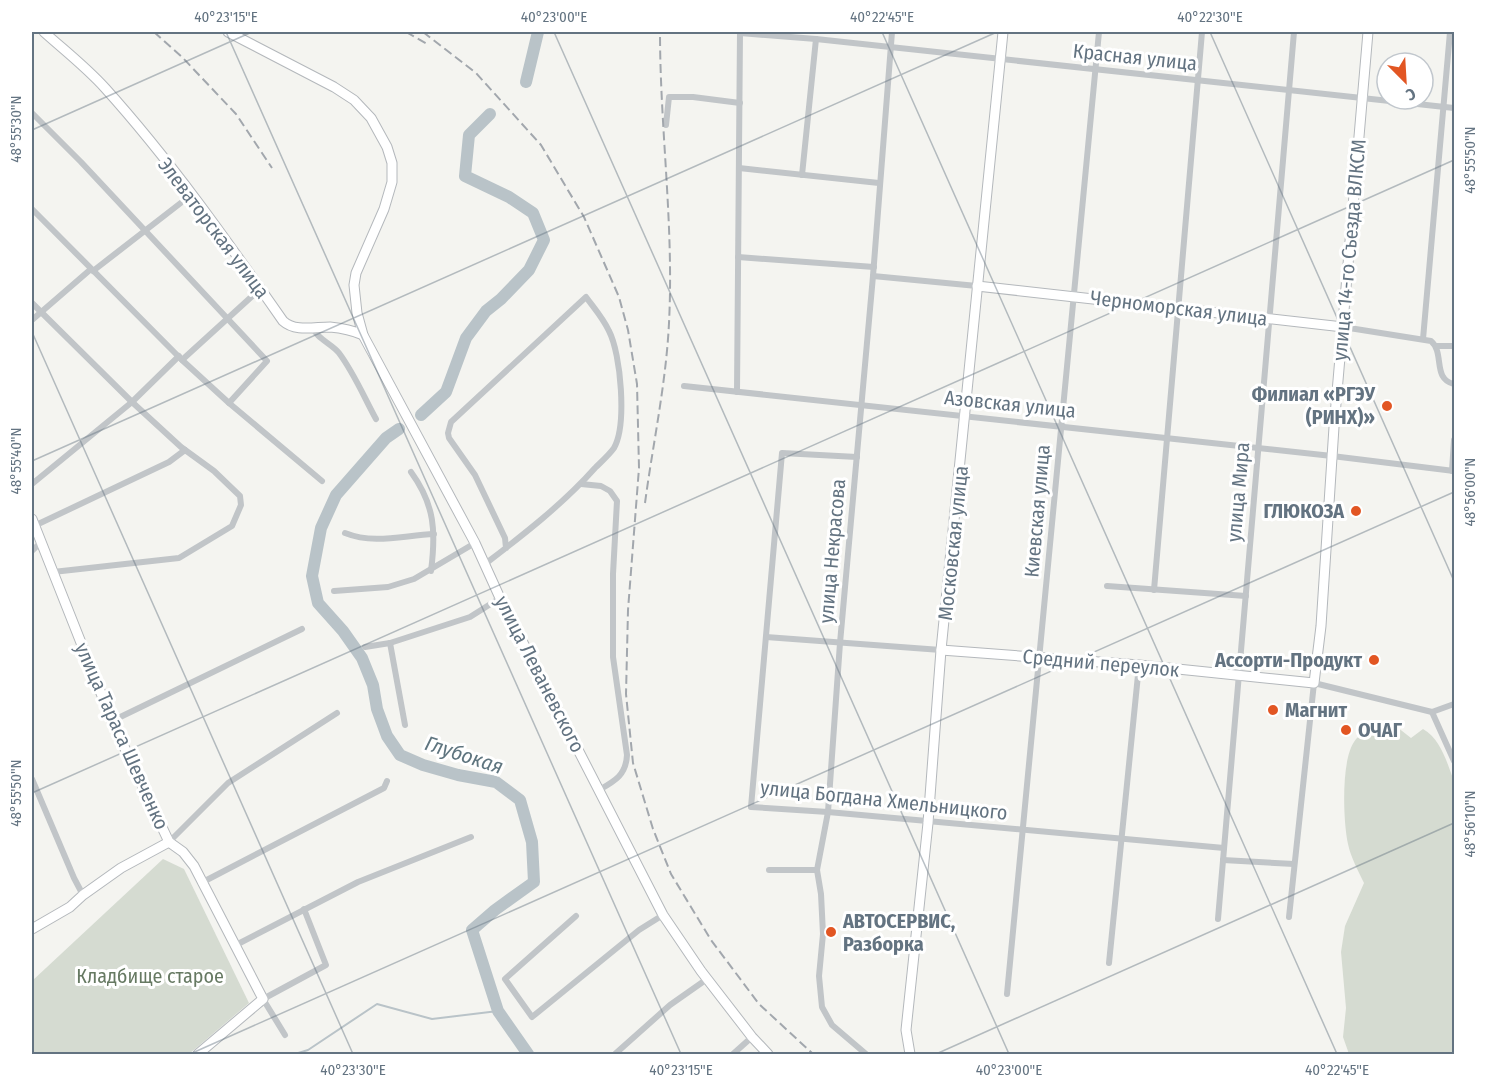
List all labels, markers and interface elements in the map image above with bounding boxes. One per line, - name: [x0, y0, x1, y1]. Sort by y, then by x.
- text: 40°23'15"E: [194, 8, 258, 26]
- text: 40°23'00"E: [521, 8, 587, 26]
- text: 40°22'45"E: [850, 8, 914, 26]
- text: 40°22'30"E: [1177, 8, 1243, 26]
- street label: Красная улица: [1072, 39, 1198, 75]
- north arrow: [1375, 51, 1435, 111]
- text: С: [1403, 84, 1419, 105]
- text: 48°55'30"N: [7, 95, 25, 163]
- text: 48°55'50"N: [1461, 126, 1479, 194]
- street label: улица 14-го Съезда ВЛКСМ: [1327, 138, 1371, 362]
- street label: Элеваторская улица: [153, 153, 275, 303]
- street label: Черноморская улица: [1089, 285, 1269, 331]
- place label: Филиал «РГЭУ (РИНХ)»: [1252, 382, 1376, 429]
- street label: Азовская улица: [943, 385, 1077, 423]
- marker: Филиал «РГЭУ (РИНХ)»: [1380, 399, 1394, 413]
- text: 48°55'40"N: [7, 427, 25, 495]
- street label: улица Мира: [1222, 441, 1254, 543]
- street label: Киевская улица: [1019, 443, 1055, 579]
- text: 48°56'00"N: [1461, 458, 1479, 526]
- street label: Московская улица: [933, 465, 973, 621]
- street label: улица Некрасова: [814, 478, 850, 624]
- place label: ГЛЮКОЗА: [1263, 499, 1345, 523]
- marker: ГЛЮКОЗА: [1349, 504, 1363, 518]
- street label: улица Леваневского: [490, 592, 590, 756]
- street label: улица Тараса Шевченко: [70, 639, 174, 833]
- street label: Средний переулок: [1022, 644, 1181, 682]
- place label: Ассорти-Продукт: [1214, 648, 1362, 672]
- marker: Ассорти-Продукт: [1367, 653, 1381, 667]
- place label: Магнит: [1285, 698, 1348, 722]
- marker: Магнит: [1266, 703, 1280, 717]
- place label: ОЧАГ: [1358, 718, 1403, 742]
- marker: ОЧАГ: [1339, 723, 1353, 737]
- water label: Глубокая: [422, 730, 506, 780]
- text: 48°55'50"N: [7, 759, 25, 827]
- street label: улица Богдана Хмельницкого: [759, 775, 1009, 825]
- text: 48°56'10"N: [1461, 790, 1479, 858]
- place label: АВТОСЕРВИС, Разборка: [842, 909, 955, 956]
- marker: АВТОСЕРВИС, Разборка: [824, 925, 838, 939]
- park label: Кладбище старое: [76, 964, 224, 988]
- text: 40°23'30"E: [320, 1061, 386, 1079]
- text: 40°23'15"E: [649, 1061, 713, 1079]
- text: 40°23'00"E: [976, 1061, 1042, 1079]
- text: 40°22'45"E: [1305, 1061, 1369, 1079]

